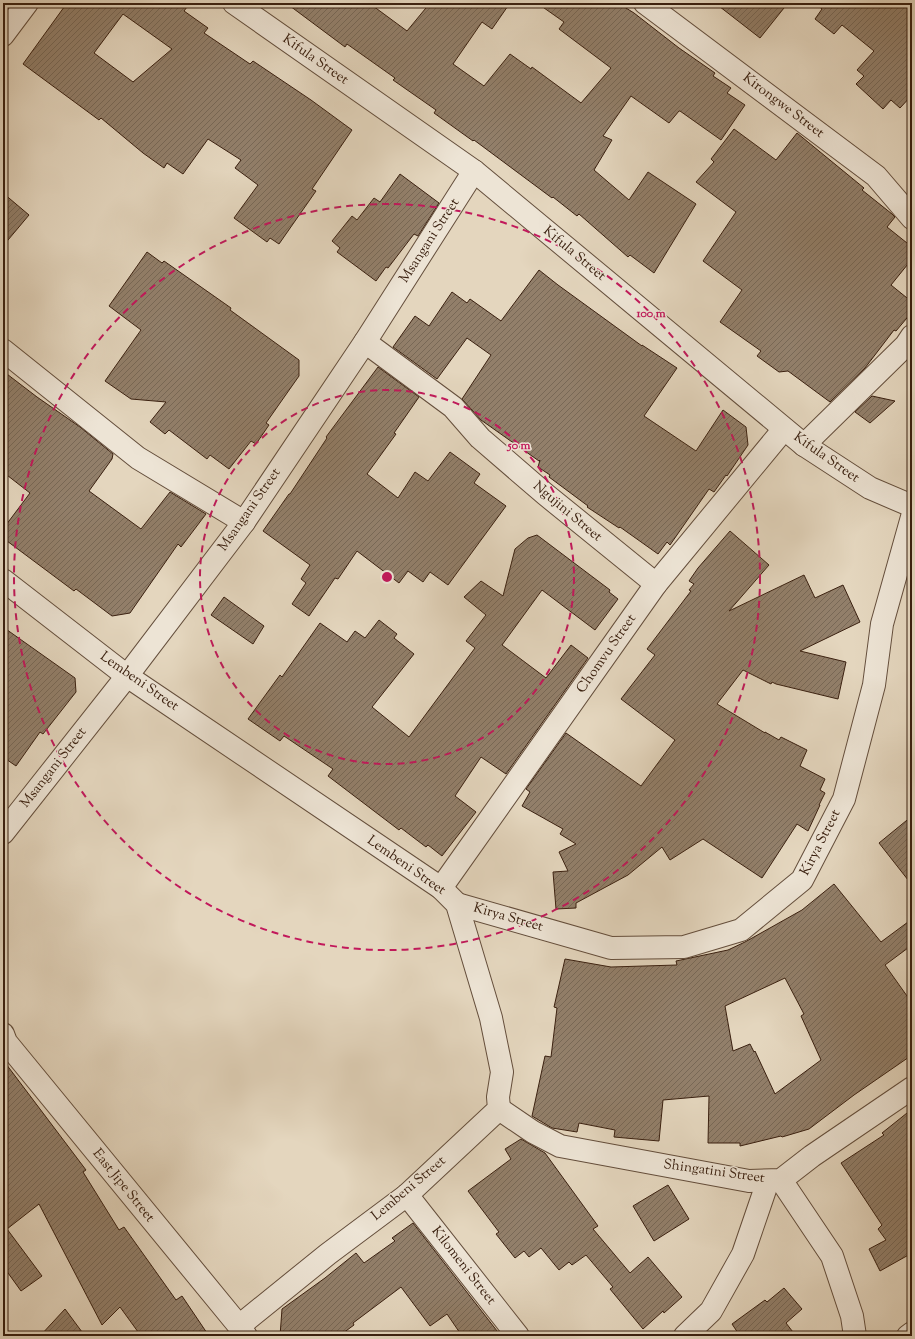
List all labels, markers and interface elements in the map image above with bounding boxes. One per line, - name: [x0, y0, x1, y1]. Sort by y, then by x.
- street label: Kifula Street: [278, 30, 352, 90]
- street label: Kirongwe Street: [738, 69, 828, 143]
- street label: Msangani Street: [395, 194, 465, 287]
- street label: Kifula Street: [538, 222, 610, 286]
- text: 100 m: [635, 305, 666, 323]
- street label: Kifula Street: [789, 428, 863, 488]
- text: 50 m: [507, 437, 531, 455]
- street label: Msangani Street: [214, 464, 286, 556]
- street label: Ngujini Street: [528, 477, 606, 547]
- centre of rings: [380, 570, 394, 584]
- street label: Chomvu Street: [572, 610, 642, 698]
- street label: Lembeni Street: [96, 647, 183, 717]
- street label: Msangani Street: [16, 723, 92, 813]
- street label: Kirya Street: [796, 806, 846, 880]
- street label: Lembeni Street: [363, 831, 450, 901]
- street label: Kirya Street: [471, 898, 545, 938]
- street label: East Jipe Street: [87, 1145, 159, 1227]
- street label: Lembeni Street: [367, 1152, 451, 1226]
- street label: Shingatini Street: [662, 1155, 766, 1189]
- street label: Kilomeni Street: [426, 1222, 500, 1310]

